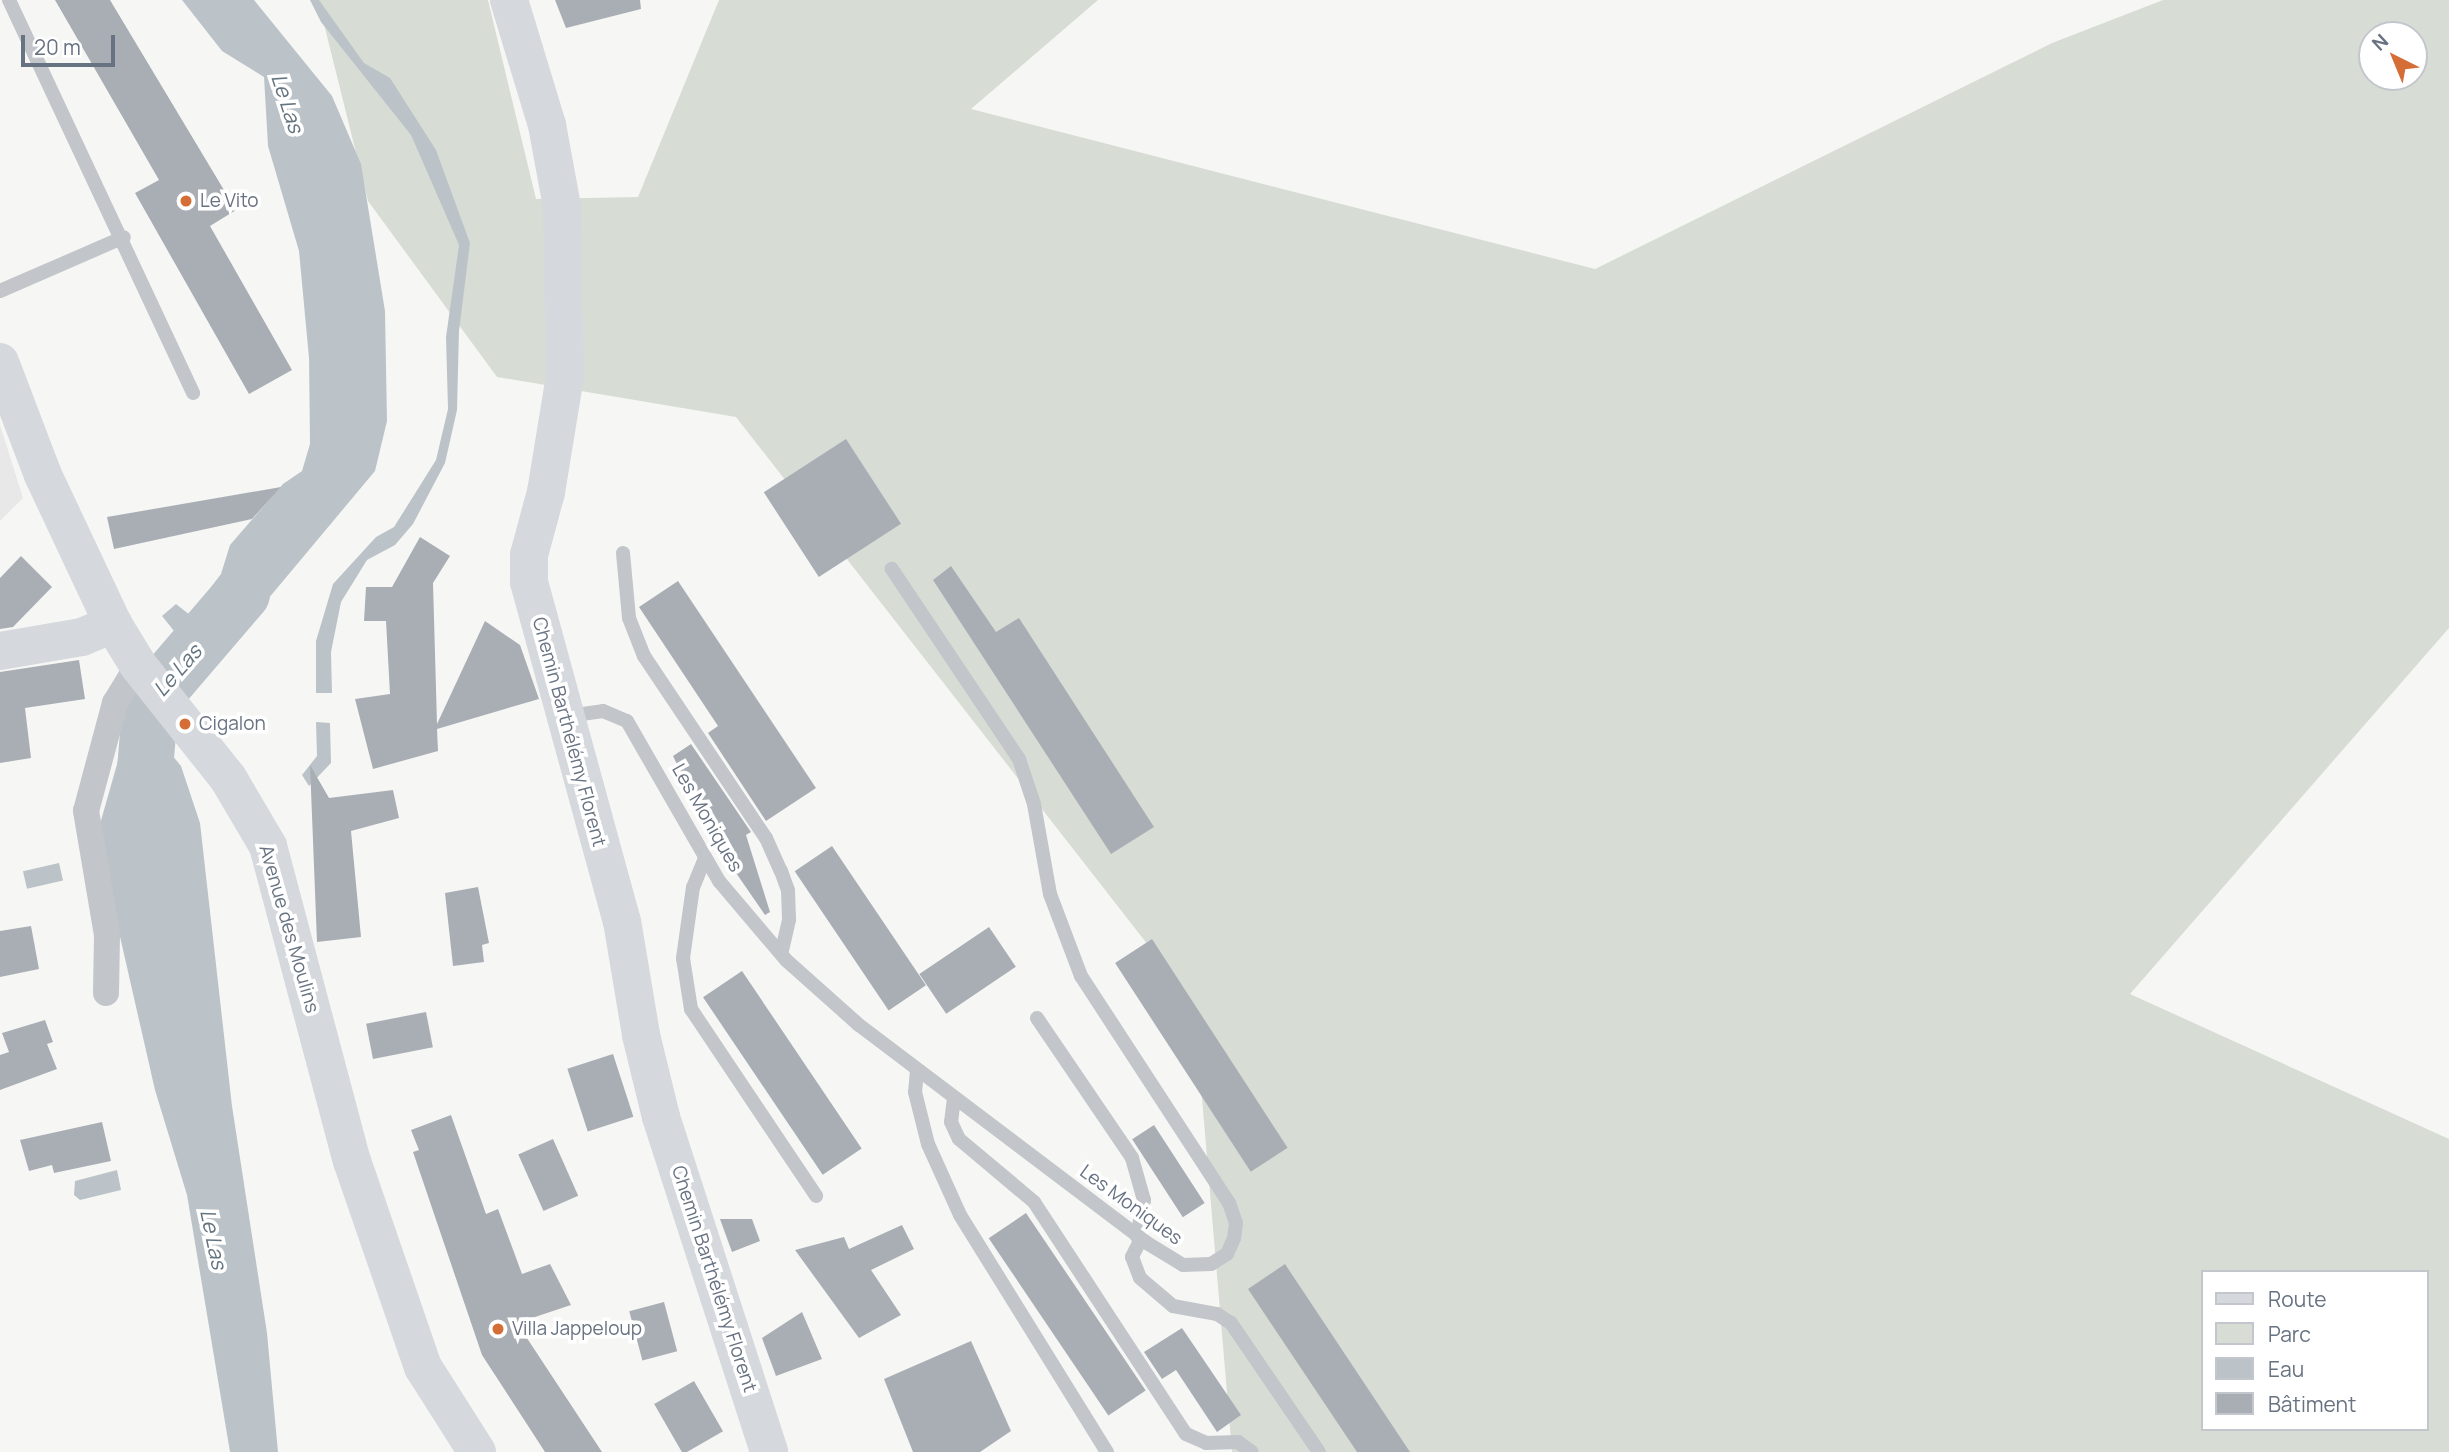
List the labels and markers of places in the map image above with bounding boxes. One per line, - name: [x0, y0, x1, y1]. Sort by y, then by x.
- place label: Le Vito: [200, 190, 259, 212]
- marker: Le Vito: [178, 193, 194, 209]
- place label: Cigalon: [199, 713, 266, 735]
- marker: Cigalon: [177, 716, 193, 732]
- place label: Villa Jappeloup: [512, 1318, 642, 1340]
- marker: Villa Jappeloup: [490, 1321, 506, 1337]

